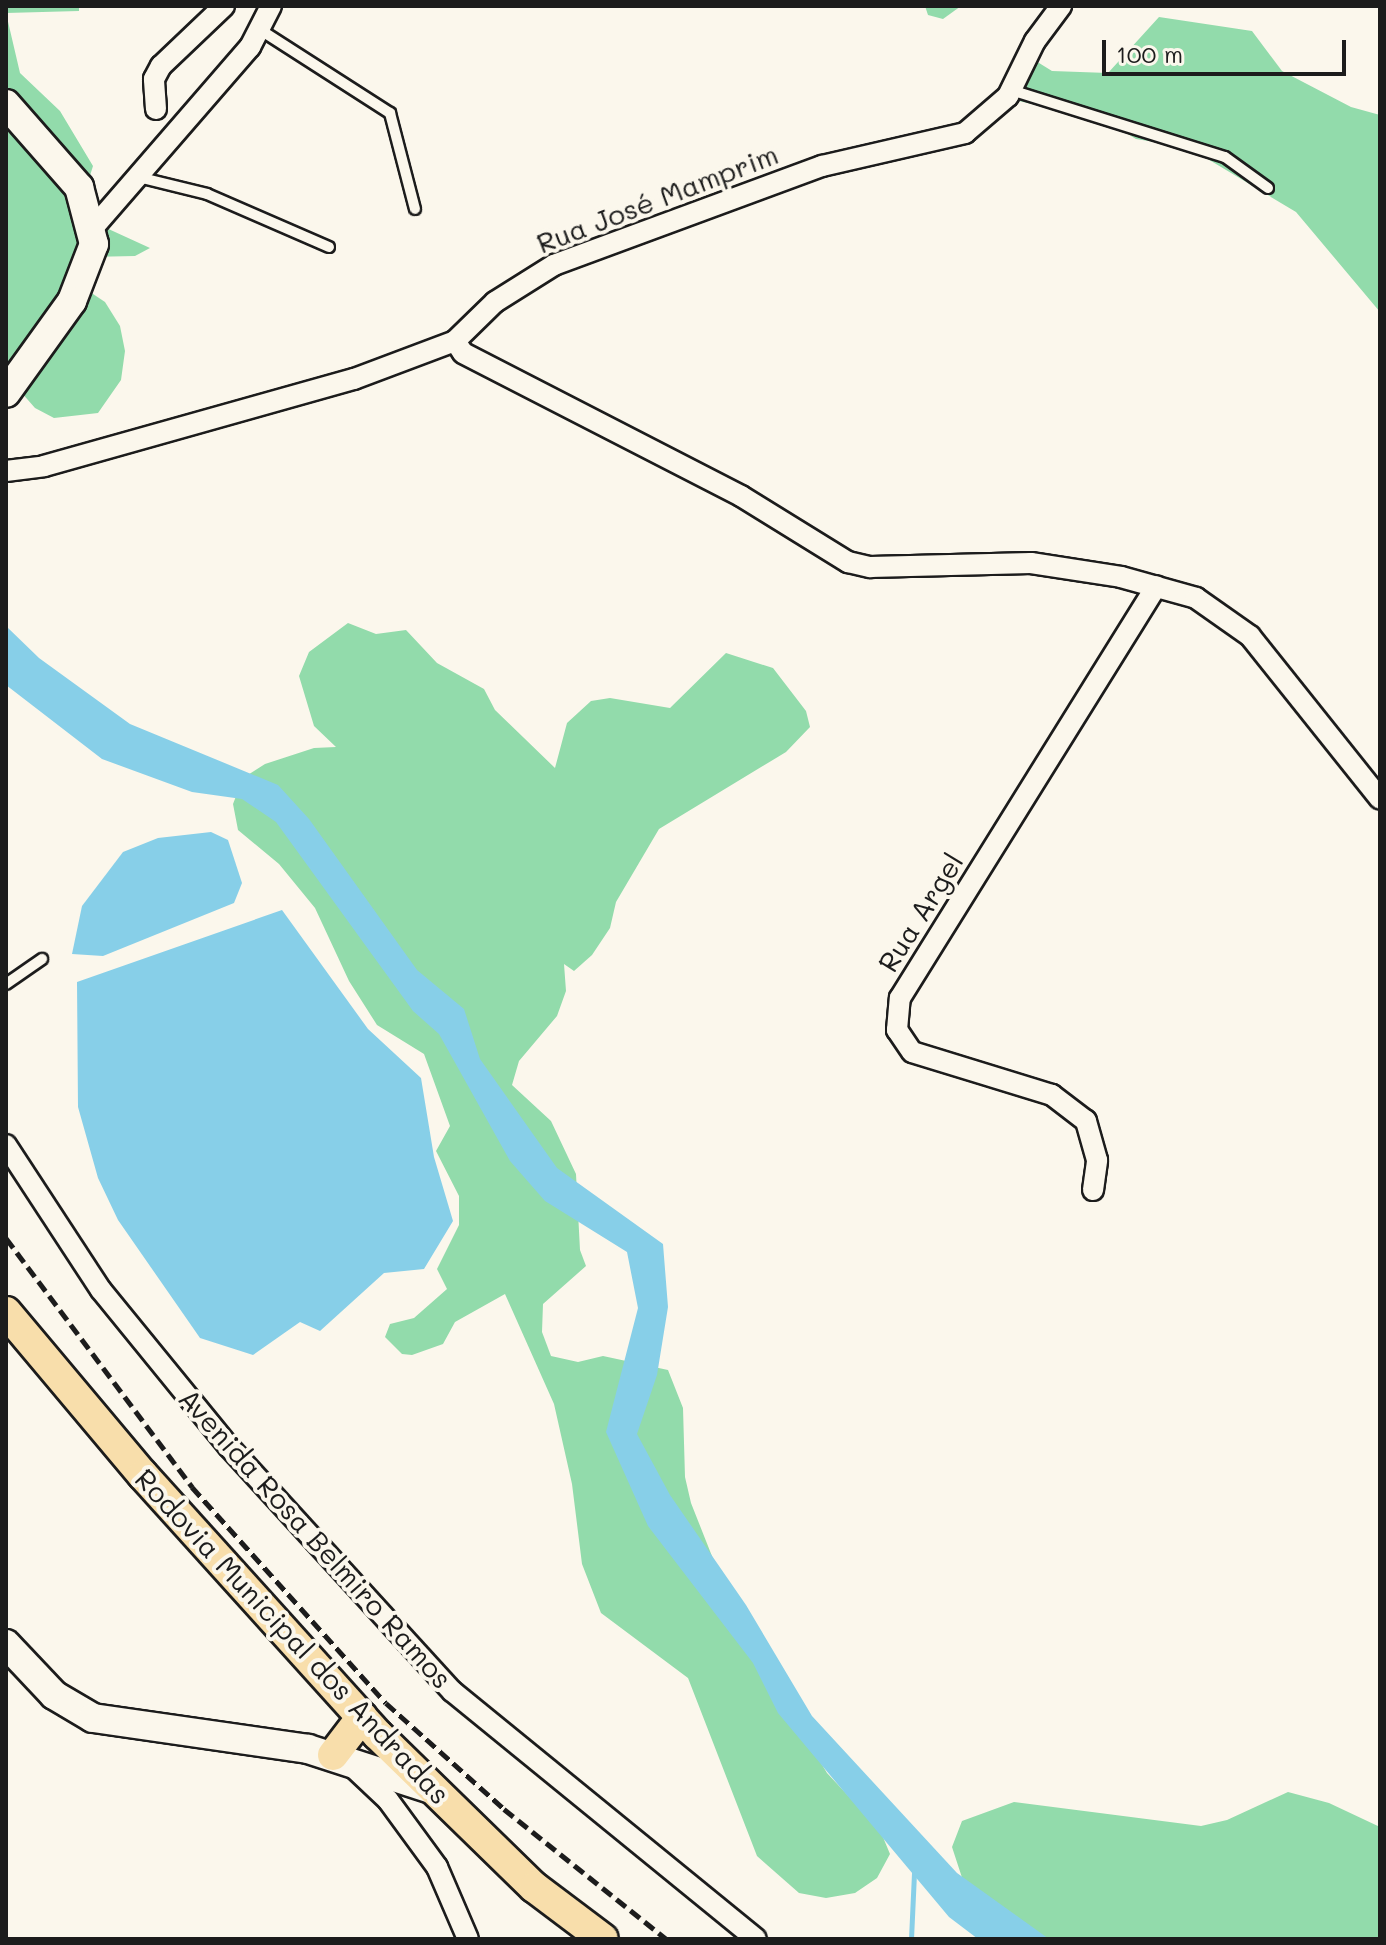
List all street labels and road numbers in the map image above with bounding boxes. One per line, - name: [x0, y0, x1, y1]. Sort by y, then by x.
- street label: Rua José Mamprim: [532, 136, 782, 260]
- street label: Rua Argel: [870, 846, 970, 978]
- street label: Avenida Rosa Belmiro Ramos: [172, 1381, 460, 1695]
- street label: Rodovia Municipal dos Andradas: [129, 1461, 457, 1811]

